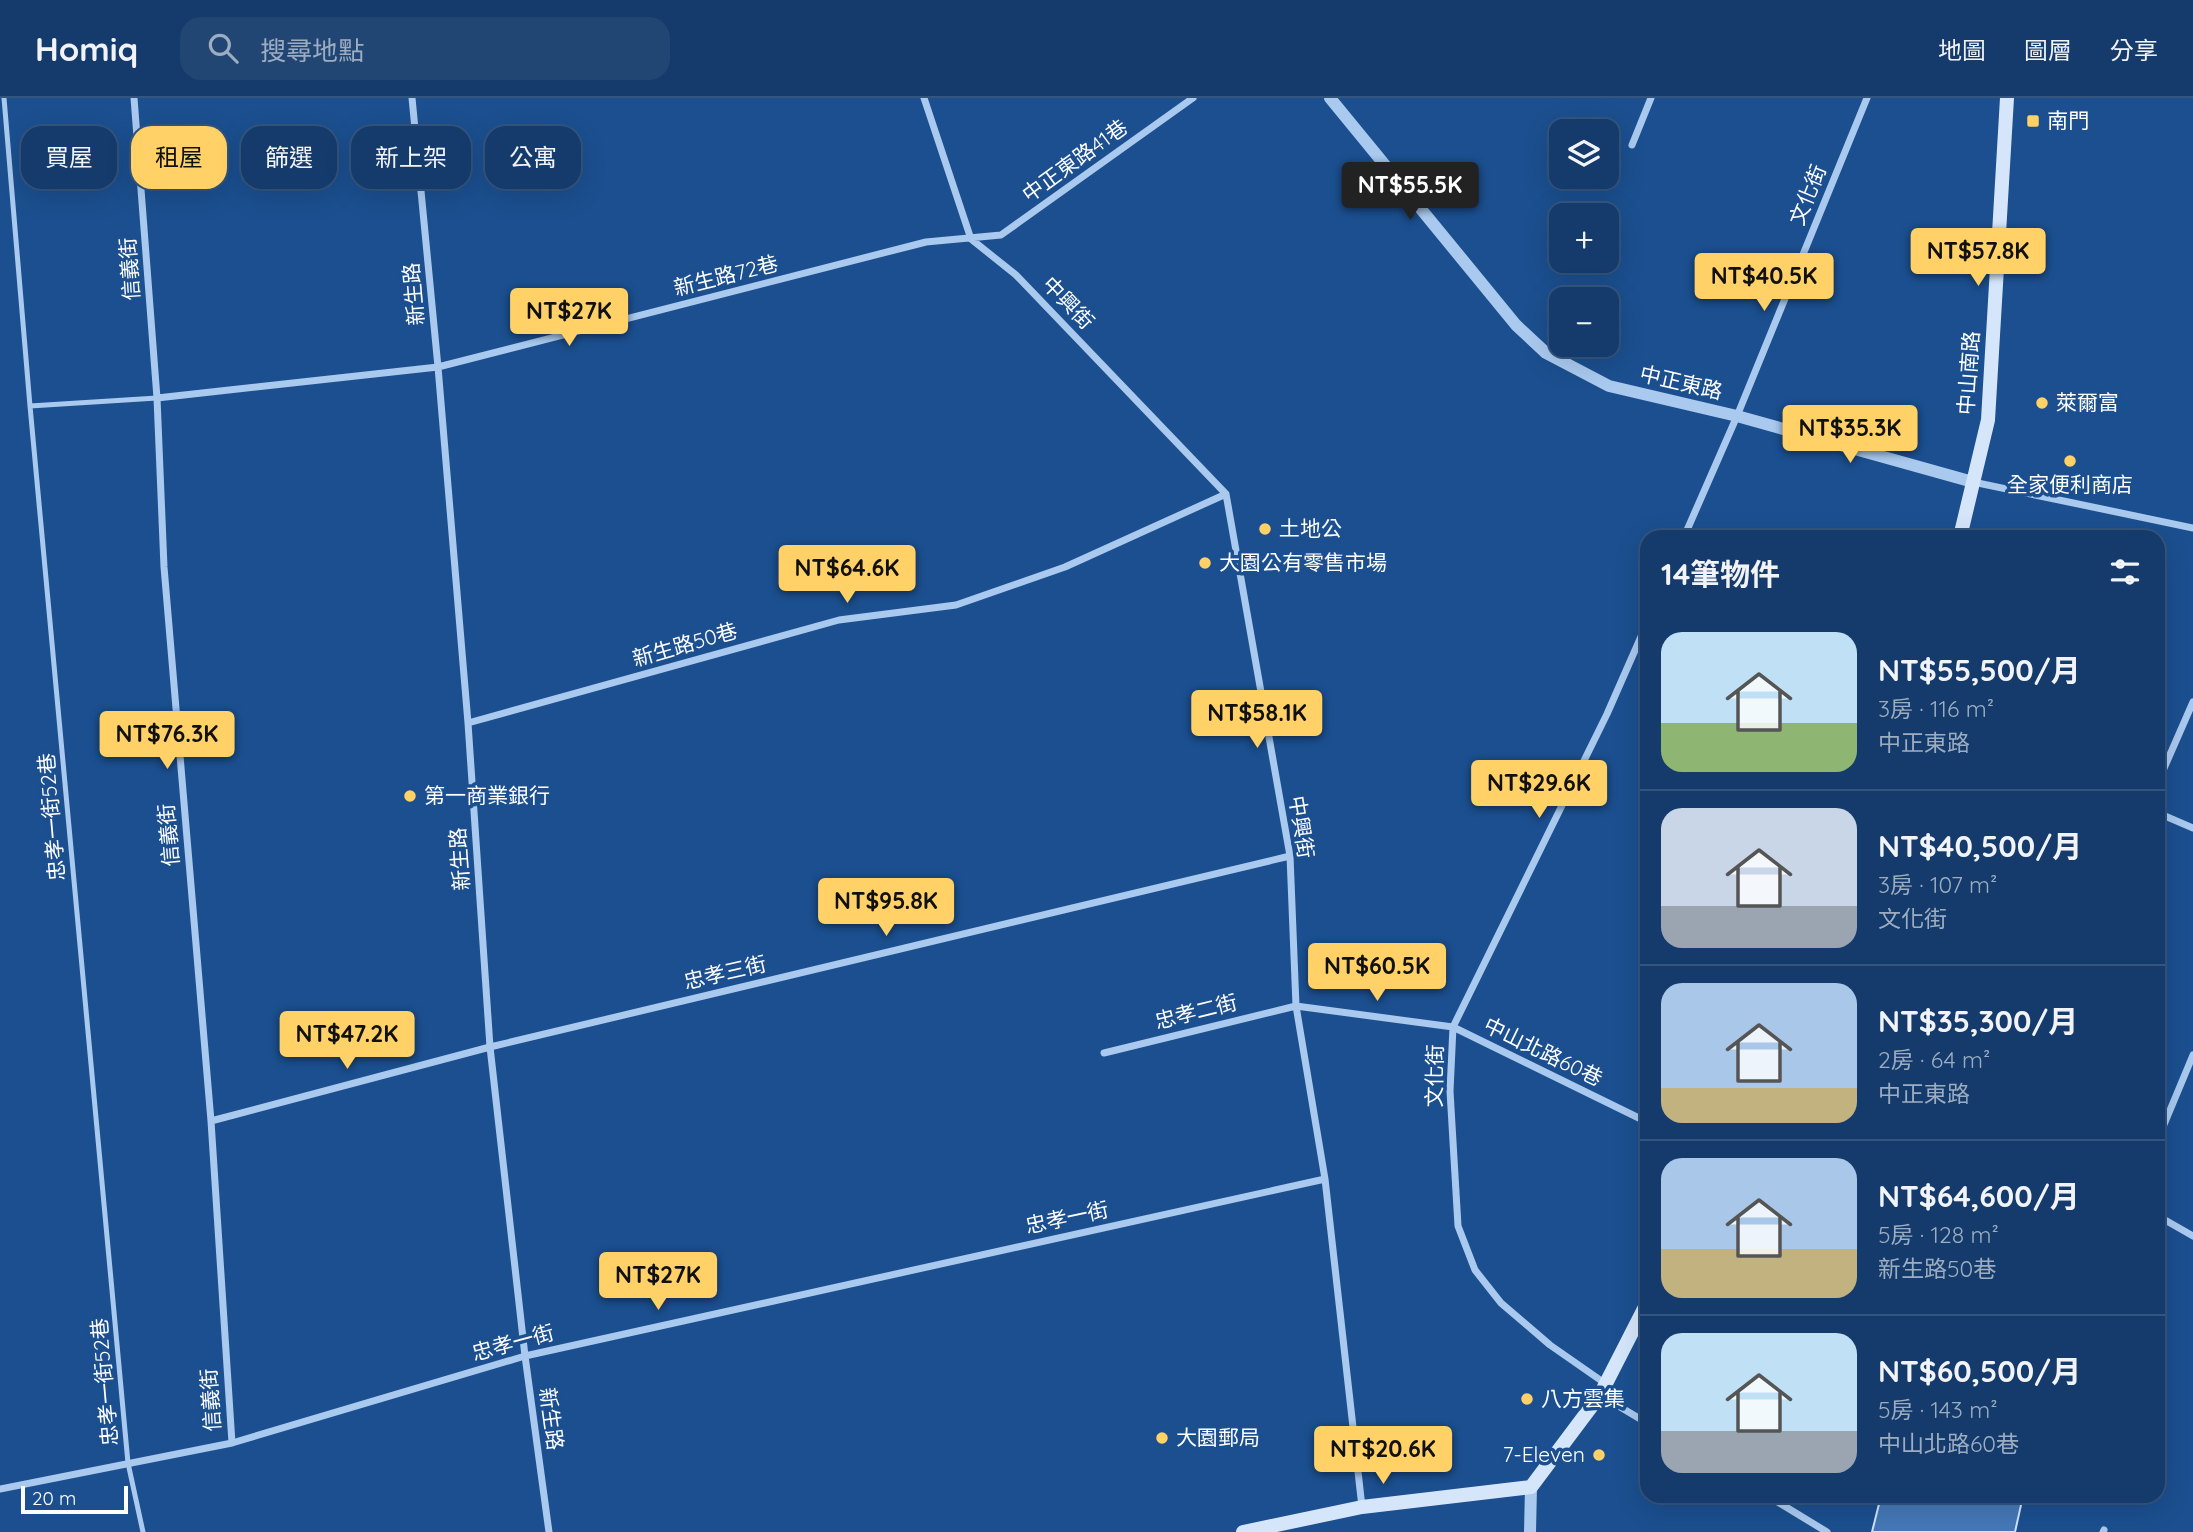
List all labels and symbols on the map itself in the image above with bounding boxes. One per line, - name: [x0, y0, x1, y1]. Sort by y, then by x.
- place label: 南門: [2047, 107, 2089, 133]
- street label: 中正東路41巷: [1017, 113, 1132, 207]
- marker: 南門: [2025, 113, 2041, 129]
- street label: 文化街: [1783, 161, 1831, 229]
- pin: NT$55.5K: [1338, 162, 1482, 222]
- pin: NT$57.8K: [1906, 228, 2050, 288]
- street label: 信義街: [114, 237, 144, 301]
- street label: 新生路72巷: [671, 250, 781, 301]
- pin: NT$40.5K: [1692, 254, 1836, 313]
- street label: 新生路: [397, 262, 429, 327]
- street label: 中興街: [1037, 271, 1100, 334]
- pin: NT$27K: [512, 288, 626, 348]
- street label: 中山南路: [1952, 330, 1984, 416]
- street label: 中正東路: [1637, 360, 1725, 404]
- place label: 萊爾富: [2056, 389, 2119, 415]
- marker: 萊爾富: [2034, 395, 2050, 411]
- pin: NT$35.3K: [1778, 406, 1922, 465]
- marker: 全家便利商店: [2062, 453, 2078, 469]
- place label: 全家便利商店: [2007, 471, 2133, 497]
- place label: 土地公: [1279, 515, 1342, 541]
- marker: 土地公: [1257, 521, 1273, 537]
- pin: NT$64.6K: [775, 546, 919, 605]
- place label: 大園公有零售市場: [1219, 549, 1387, 575]
- marker: 大園公有零售市場: [1197, 555, 1213, 571]
- street label: 新生路50巷: [629, 617, 740, 671]
- pin: NT$58.1K: [1185, 690, 1329, 750]
- pin: NT$76.3K: [95, 712, 239, 771]
- street label: 忠孝一街52巷: [32, 752, 70, 882]
- pin: NT$29.6K: [1467, 760, 1611, 820]
- place label: 第一商業銀行: [424, 782, 550, 808]
- marker: 第一商業銀行: [402, 788, 418, 804]
- street label: 中興街: [1284, 794, 1320, 860]
- street label: 信義街: [152, 803, 184, 868]
- street label: 新生路: [444, 827, 474, 891]
- pin: NT$95.8K: [814, 878, 958, 938]
- pin: NT$60.5K: [1305, 944, 1449, 1003]
- street label: 忠孝三街: [681, 950, 769, 994]
- street label: 忠孝二街: [1152, 988, 1240, 1034]
- street label: 中山北路60巷: [1480, 1011, 1607, 1091]
- pin: NT$47.2K: [275, 1012, 419, 1071]
- street label: 文化街: [1420, 1044, 1448, 1108]
- street label: 忠孝一街: [1023, 1196, 1111, 1238]
- pin: NT$27K: [601, 1252, 715, 1312]
- street label: 忠孝一街52巷: [85, 1317, 123, 1447]
- street label: 忠孝一街: [469, 1319, 557, 1365]
- street label: 信義街: [195, 1368, 225, 1432]
- place label: 八方雲集: [1541, 1385, 1625, 1411]
- street label: 新生路: [535, 1386, 569, 1452]
- marker: 八方雲集: [1519, 1391, 1535, 1407]
- place label: 大園郵局: [1176, 1424, 1260, 1450]
- pin: NT$20.6K: [1311, 1426, 1455, 1486]
- marker: 大園郵局: [1154, 1430, 1170, 1446]
- place label: 7-Eleven: [1503, 1441, 1585, 1467]
- marker: 7-Eleven: [1591, 1447, 1607, 1463]
- scale bar: [21, 1483, 128, 1515]

